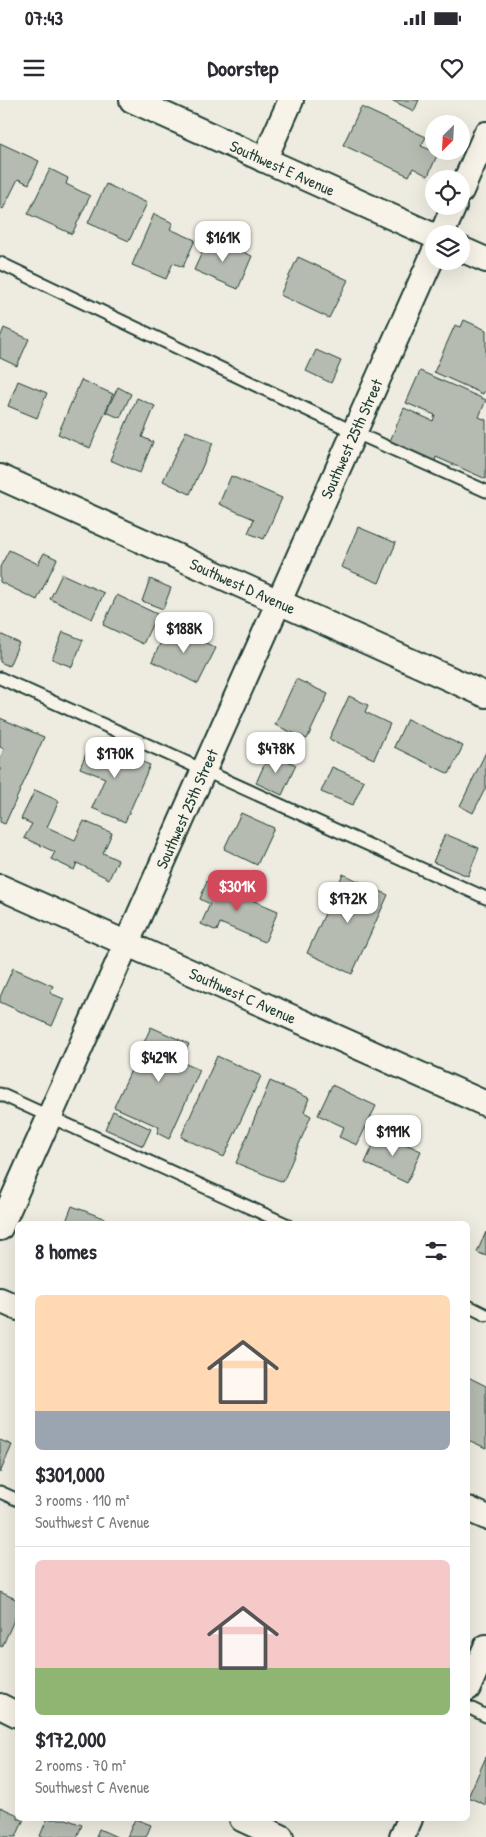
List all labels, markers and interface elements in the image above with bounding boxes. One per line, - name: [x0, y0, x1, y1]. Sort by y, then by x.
- text: 07:43: [25, 5, 63, 31]
- text: Doorstep: [208, 53, 278, 83]
- icon: menu: [20, 54, 48, 82]
- icon: heart: [438, 54, 466, 82]
- north arrow: [425, 115, 470, 160]
- map controls: [425, 115, 470, 270]
- street label: Southwest E Avenue: [226, 135, 339, 201]
- button: locate: [425, 170, 470, 215]
- pin: $161K: [188, 220, 258, 263]
- button: layers: [425, 225, 470, 270]
- text: $161K: [206, 226, 240, 248]
- street label: Southwest 25th Street: [315, 375, 388, 502]
- street label: Southwest D Avenue: [186, 553, 300, 619]
- pin: $188K: [149, 612, 219, 654]
- text: $188K: [166, 617, 202, 639]
- pin: $478K: [241, 732, 311, 774]
- pin: $170K: [80, 736, 150, 779]
- text: $478K: [257, 737, 295, 759]
- text: $170K: [96, 742, 134, 764]
- street label: Southwest 25th Street: [150, 745, 223, 872]
- pin: $301K: [202, 870, 272, 912]
- text: $301K: [219, 875, 255, 897]
- pin: $172K: [313, 882, 383, 924]
- text: $172K: [329, 887, 367, 909]
- street label: Southwest C Avenue: [186, 962, 300, 1029]
- pin: $429K: [124, 1040, 194, 1083]
- text: $429K: [141, 1046, 177, 1068]
- pin: $191K: [358, 1114, 428, 1157]
- text: $191K: [376, 1120, 410, 1142]
- text: 8 homes: [35, 1237, 97, 1266]
- icon: filters: [422, 1237, 450, 1265]
- icon: home: [198, 1327, 288, 1417]
- text: $301,000: [35, 1460, 105, 1489]
- text: 3 rooms · 110 m²: [35, 1489, 130, 1511]
- text: Southwest C Avenue: [35, 1511, 150, 1533]
- icon: home: [198, 1593, 288, 1683]
- text: $172,000: [35, 1725, 106, 1754]
- text: 2 rooms · 70 m²: [35, 1754, 126, 1776]
- text: Southwest C Avenue: [35, 1776, 150, 1798]

